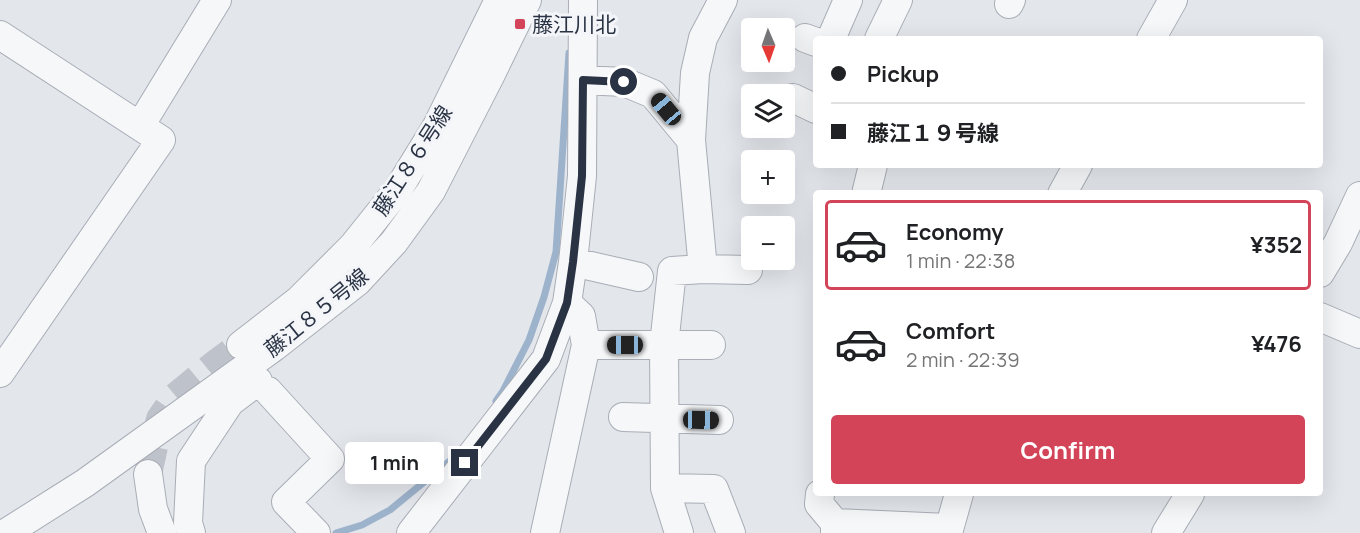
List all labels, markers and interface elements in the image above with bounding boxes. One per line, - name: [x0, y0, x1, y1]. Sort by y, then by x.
- place label: 藤江川北: [532, 10, 616, 38]
- marker: 藤江川北: [513, 17, 527, 31]
- north arrow: [741, 18, 795, 72]
- map controls: [741, 18, 795, 270]
- text: Pickup: [867, 59, 939, 89]
- route start: [610, 68, 637, 95]
- button: layers: [741, 84, 795, 138]
- car: [648, 89, 684, 129]
- street label: 藤江８６号線: [366, 100, 458, 220]
- text: 藤江１９号線: [867, 118, 999, 148]
- button: +: [741, 150, 795, 204]
- button: −: [741, 216, 795, 270]
- text: Economy: [906, 217, 1004, 247]
- icon: car: [834, 218, 888, 272]
- text: ¥352: [1250, 230, 1302, 260]
- text: 1 min · 22:38: [906, 247, 1015, 274]
- street label: 藤江８５号線: [258, 261, 374, 363]
- text: Comfort: [906, 316, 995, 346]
- icon: car: [834, 317, 888, 371]
- text: ¥476: [1251, 329, 1302, 359]
- car: [607, 336, 643, 354]
- text: 2 min · 22:39: [906, 346, 1020, 373]
- car: [683, 411, 719, 429]
- button: Confirm: [831, 415, 1305, 484]
- callout: 1 min: [345, 442, 444, 484]
- text: 1 min: [370, 449, 419, 476]
- route end: [451, 449, 478, 476]

